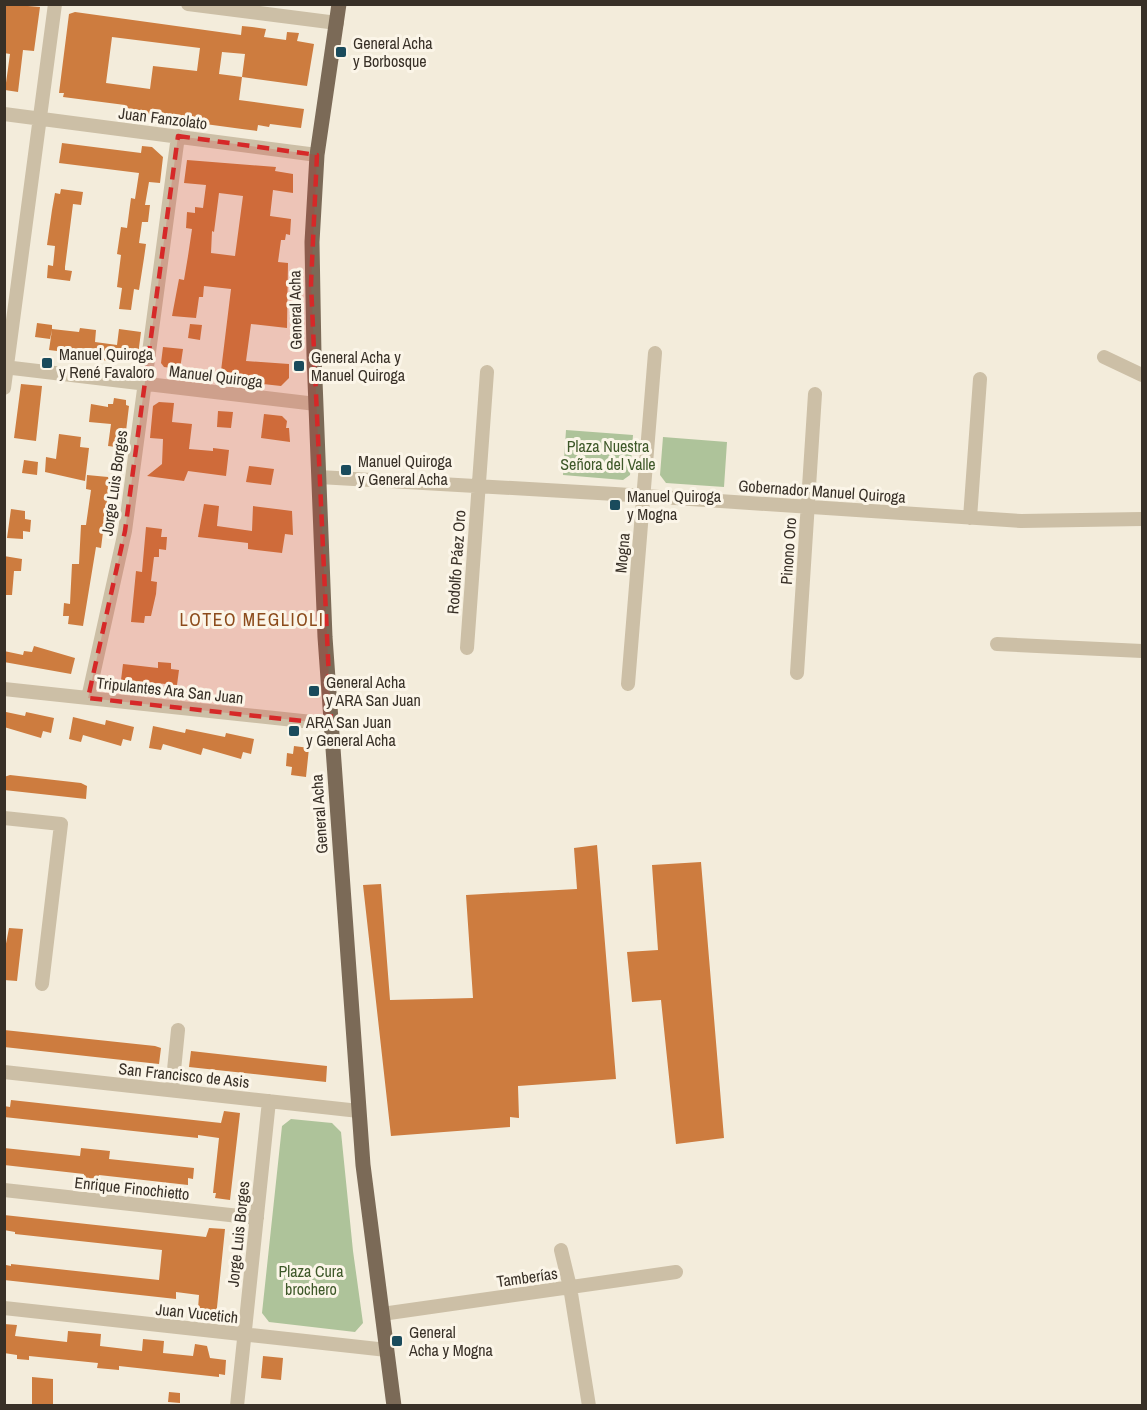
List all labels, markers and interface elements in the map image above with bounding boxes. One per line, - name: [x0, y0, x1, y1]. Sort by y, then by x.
- place label: General Acha y Borbosque: [353, 32, 433, 72]
- marker: General Acha y Borbosque: [334, 45, 348, 59]
- street label: Juan Fanzolato: [117, 102, 209, 134]
- street label: General Acha: [283, 269, 307, 350]
- place label: Manuel Quiroga y René Favaloro: [59, 343, 155, 383]
- place label: General Acha y Manuel Quiroga: [311, 346, 406, 386]
- marker: Manuel Quiroga y René Favaloro: [40, 356, 54, 370]
- street label: Manuel Quiroga: [168, 359, 265, 393]
- marker: General Acha y Manuel Quiroga: [292, 359, 306, 373]
- street label: Jorge Luis Borges: [96, 429, 132, 537]
- park label: Plaza Nuestra Señora del Valle: [560, 435, 656, 475]
- place label: Manuel Quiroga y General Acha: [358, 450, 453, 490]
- marker: Manuel Quiroga y General Acha: [339, 463, 353, 477]
- street label: Gobernador Manuel Quiroga: [738, 474, 907, 508]
- place label: Manuel Quiroga y Mogna: [627, 485, 722, 525]
- marker: Manuel Quiroga y Mogna: [608, 498, 622, 512]
- street label: Rodolfo Páez Oro: [441, 509, 471, 615]
- street label: Pinono Oro: [775, 517, 801, 585]
- street label: Mogna: [609, 531, 635, 574]
- district label: LOTEO MEGLIOLI: [180, 607, 324, 632]
- street label: Tripulantes Ara San Juan: [95, 671, 245, 709]
- place label: General Acha y ARA San Juan: [326, 671, 421, 711]
- marker: General Acha y ARA San Juan: [307, 684, 321, 698]
- place label: ARA San Juan y General Acha: [305, 711, 396, 751]
- marker: ARA San Juan y General Acha: [287, 724, 301, 738]
- street label: General Acha: [305, 773, 333, 854]
- street label: San Francisco de Asis: [118, 1057, 250, 1093]
- street label: Enrique Finochietto: [74, 1171, 190, 1205]
- street label: Jorge Luis Borges: [221, 1180, 255, 1288]
- park label: Plaza Cura brochero: [279, 1260, 344, 1300]
- street label: Tamberías: [495, 1262, 559, 1292]
- street label: Juan Vucetich: [155, 1298, 239, 1328]
- place label: General Acha y Mogna: [408, 1321, 494, 1361]
- marker: General Acha y Mogna: [390, 1334, 404, 1348]

